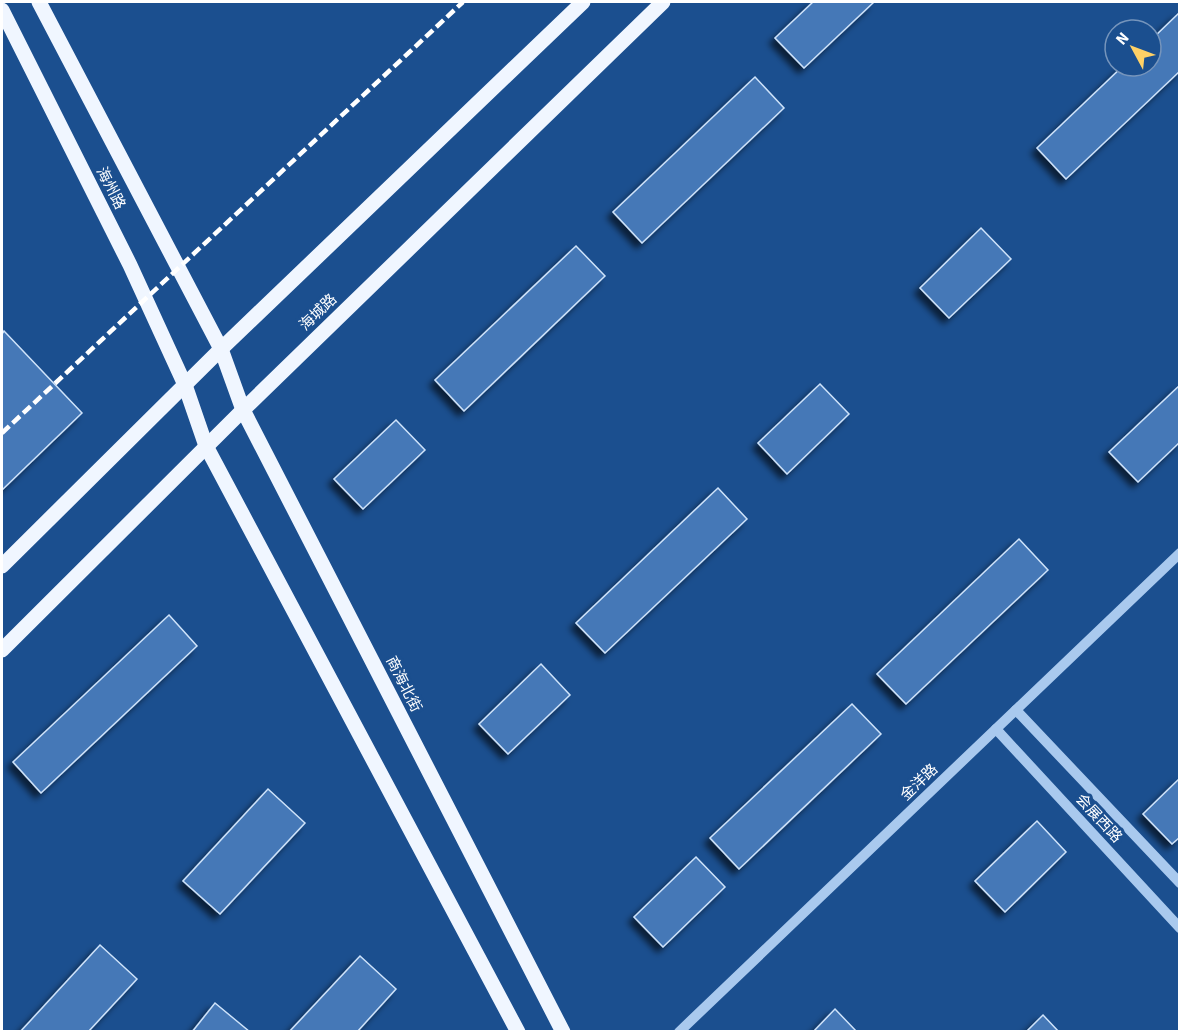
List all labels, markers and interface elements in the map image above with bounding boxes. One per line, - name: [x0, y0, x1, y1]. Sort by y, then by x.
- north arrow: [1103, 18, 1163, 78]
- text: N: [1111, 28, 1134, 50]
- street label: 海州路: [91, 163, 130, 213]
- street label: 海城路: [295, 289, 342, 336]
- street label: 商海北街: [381, 653, 427, 716]
- street label: 金洋路: [896, 759, 943, 806]
- street label: 会展西路: [1070, 789, 1127, 847]

